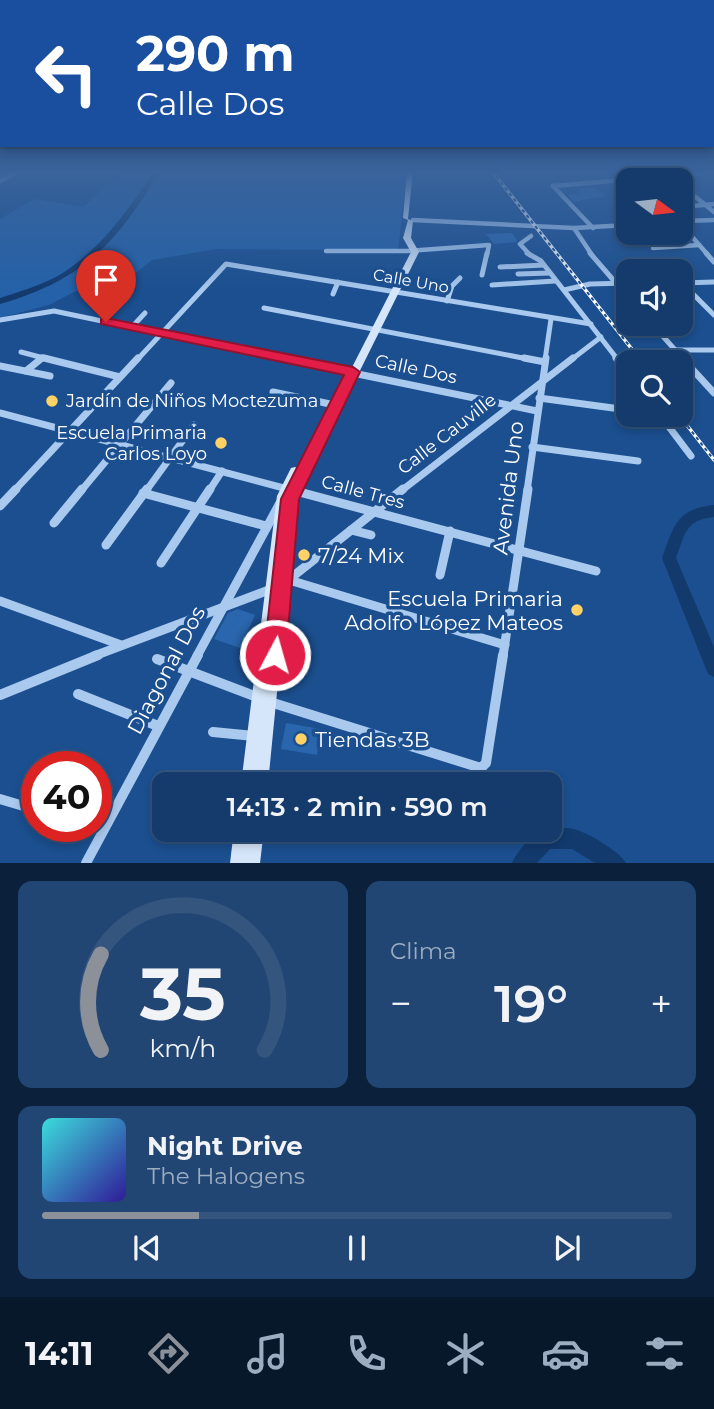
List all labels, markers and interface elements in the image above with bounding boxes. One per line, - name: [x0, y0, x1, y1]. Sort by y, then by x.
- text: 290 m: [136, 24, 295, 83]
- icon: left: [21, 28, 112, 119]
- text: Calle Dos: [136, 84, 284, 123]
- north arrow: [616, 168, 693, 245]
- map controls: [616, 168, 693, 427]
- pin: [76, 250, 136, 322]
- button: sound: [616, 259, 693, 336]
- icon: arrive: [87, 261, 125, 299]
- street label: Calle Uno: [372, 265, 450, 297]
- street label: Calle Dos: [373, 350, 459, 388]
- button: search: [616, 350, 693, 427]
- street label: Calle Cauville: [393, 389, 501, 479]
- place label: Jardín de Niños Moctezuma: [65, 390, 318, 412]
- marker: Jardín de Niños Moctezuma: [44, 393, 60, 409]
- street label: Avenida Uno: [487, 420, 529, 556]
- place label: Escuela Primaria Carlos Loyo: [56, 422, 207, 465]
- marker: Escuela Primaria Carlos Loyo: [213, 435, 229, 451]
- street label: Calle Tres: [319, 470, 407, 514]
- place label: 7/24 Mix: [318, 543, 404, 568]
- marker: 7/24 Mix: [296, 547, 312, 563]
- place label: Escuela Primaria Adolfo López Mateos: [344, 586, 563, 635]
- street label: Diagonal Dos: [122, 602, 210, 738]
- marker: Escuela Primaria Adolfo López Mateos: [569, 602, 585, 618]
- position arrow: [238, 618, 312, 692]
- place label: Tiendas 3B: [315, 727, 430, 752]
- marker: Tiendas 3B: [293, 731, 309, 747]
- speed limit sign: 40: [21, 751, 112, 842]
- text: 14:13 · 2 min · 590 m: [226, 791, 488, 823]
- text: Clima: [390, 937, 457, 965]
- text: 35: [139, 951, 226, 1039]
- text: 19°: [494, 972, 568, 1035]
- text: −: [390, 980, 412, 1027]
- text: +: [650, 980, 672, 1027]
- text: km/h: [150, 1033, 216, 1063]
- text: Night Drive: [147, 1130, 303, 1162]
- text: The Halogens: [147, 1162, 305, 1190]
- icon: previous: [128, 1229, 166, 1267]
- icon: pause: [338, 1229, 376, 1267]
- icon: next: [548, 1229, 586, 1267]
- icon: directions: [144, 1329, 193, 1378]
- icon: music: [243, 1329, 292, 1378]
- icon: phone: [342, 1329, 391, 1378]
- icon: climate: [441, 1329, 490, 1378]
- icon: car: [541, 1329, 590, 1378]
- icon: filters: [640, 1329, 689, 1378]
- text: 14:11: [25, 1334, 93, 1373]

